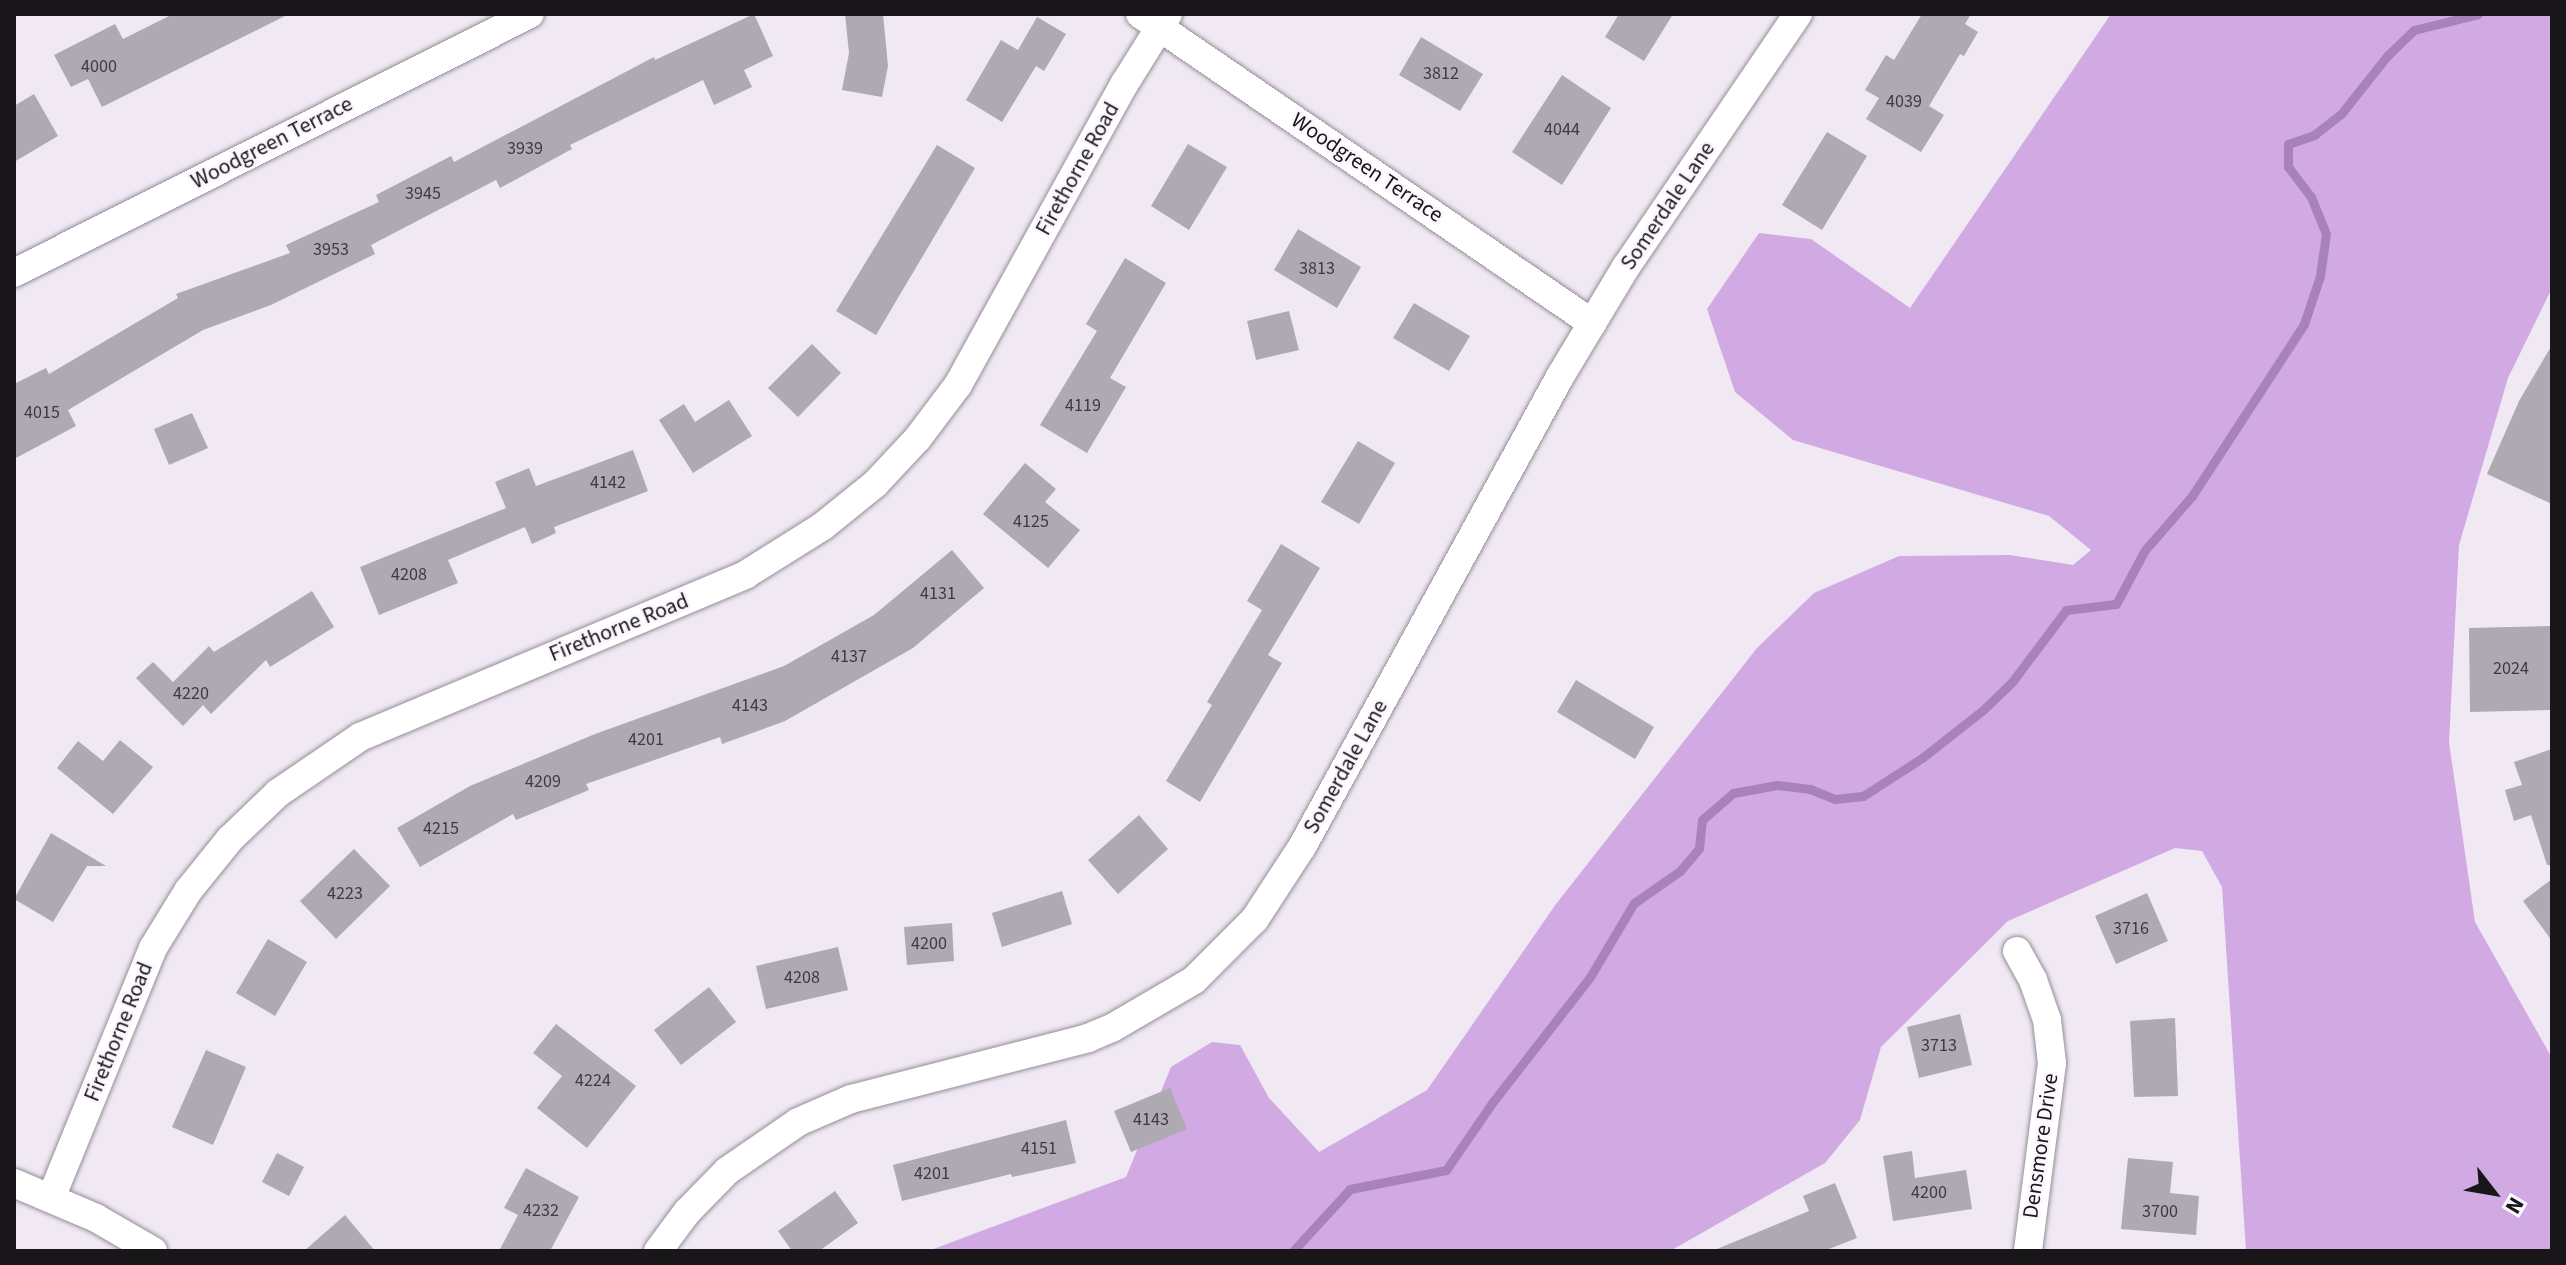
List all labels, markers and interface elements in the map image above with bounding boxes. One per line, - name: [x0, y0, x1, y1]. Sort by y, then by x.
- house number: 4000: [81, 56, 117, 78]
- house number: 3812: [1423, 63, 1459, 85]
- street label: Woodgreen Terrace: [187, 91, 357, 195]
- house number: 4039: [1886, 91, 1922, 113]
- street label: Firethorne Road: [1031, 98, 1125, 240]
- street label: Woodgreen Terrace: [1286, 107, 1448, 229]
- house number: 4044: [1544, 119, 1580, 141]
- street label: Somerdale Lane: [1615, 137, 1721, 275]
- house number: 3939: [507, 138, 543, 160]
- house number: 3945: [405, 183, 441, 205]
- house number: 3953: [313, 239, 349, 261]
- house number: 3813: [1299, 258, 1335, 280]
- house number: 4119: [1065, 395, 1101, 417]
- house number: 4015: [24, 402, 60, 424]
- house number: 4142: [590, 472, 626, 494]
- house number: 4125: [1013, 511, 1049, 533]
- house number: 4208: [391, 564, 427, 586]
- house number: 4131: [920, 583, 956, 605]
- street label: Firethorne Road: [545, 588, 693, 668]
- house number: 4137: [831, 646, 867, 668]
- house number: 2024: [2493, 658, 2529, 680]
- house number: 4220: [173, 683, 209, 705]
- house number: 4143: [732, 695, 768, 717]
- street label: Somerdale Lane: [1298, 695, 1394, 839]
- house number: 4201: [628, 729, 664, 751]
- house number: 4209: [525, 771, 561, 793]
- house number: 4215: [423, 818, 459, 840]
- house number: 4223: [327, 883, 363, 905]
- house number: 3716: [2113, 918, 2149, 940]
- house number: 4200: [911, 933, 947, 955]
- street label: Firethorne Road: [79, 958, 159, 1106]
- house number: 4208: [784, 967, 820, 989]
- house number: 3713: [1921, 1035, 1957, 1057]
- house number: 4224: [575, 1070, 611, 1092]
- street label: Densmore Drive: [2018, 1072, 2064, 1220]
- house number: 4143: [1133, 1109, 1169, 1131]
- house number: 4151: [1021, 1138, 1057, 1160]
- north arrow: [2454, 1153, 2534, 1233]
- house number: 4201: [914, 1163, 950, 1185]
- house number: 4200: [1911, 1182, 1947, 1204]
- text: N: [2497, 1191, 2532, 1220]
- house number: 4232: [523, 1200, 559, 1222]
- house number: 3700: [2142, 1201, 2178, 1223]

